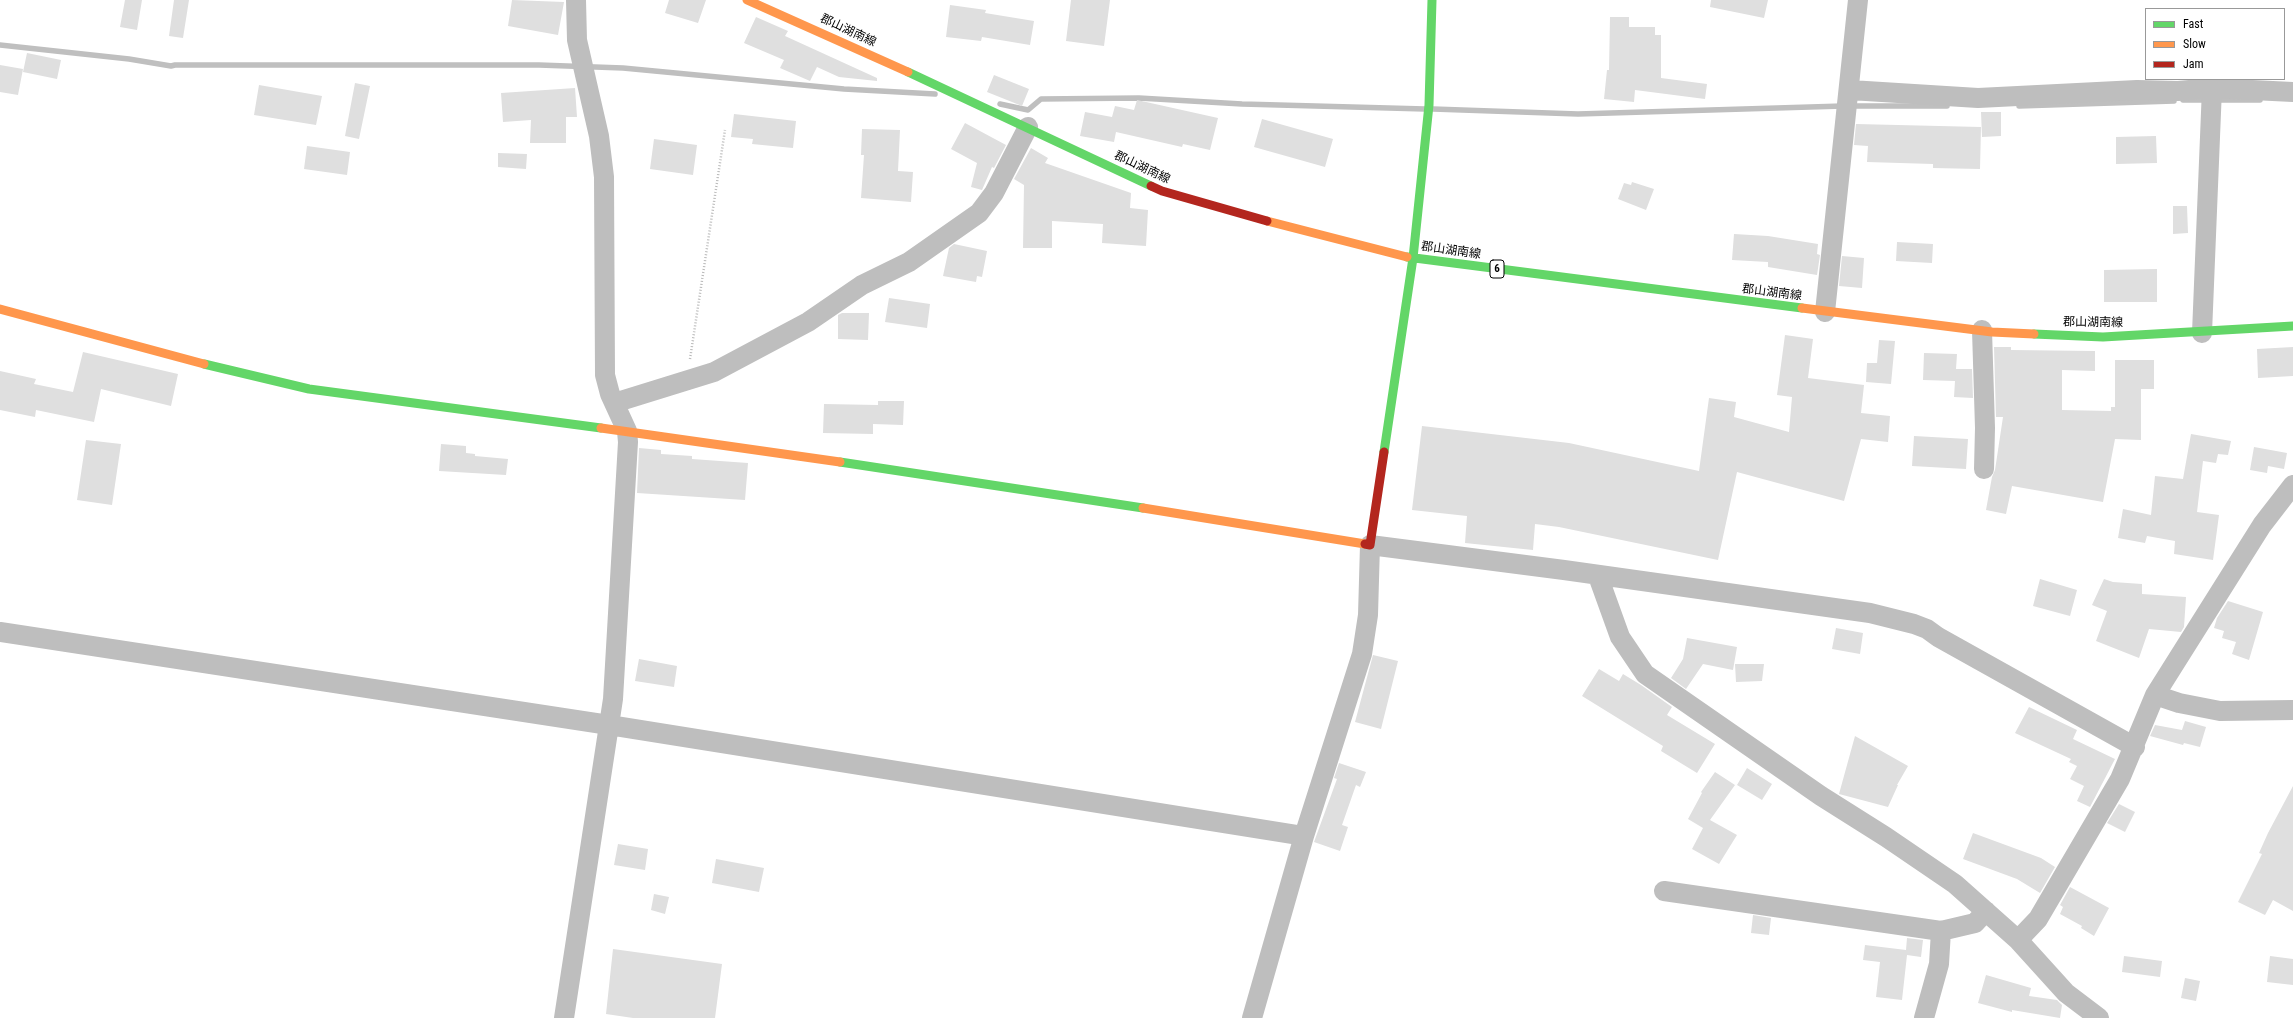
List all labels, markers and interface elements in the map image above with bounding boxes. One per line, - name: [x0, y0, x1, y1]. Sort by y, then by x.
- legend: [2145, 8, 2285, 80]
- street label: 郡山湖南線: [818, 12, 878, 50]
- text: Fast: [2183, 17, 2203, 31]
- text: Slow: [2183, 37, 2206, 51]
- text: Jam: [2183, 57, 2204, 71]
- street label: 郡山湖南線: [1112, 149, 1172, 187]
- street label: 郡山湖南線: [1420, 240, 1482, 262]
- road number: 6: [1490, 260, 1504, 278]
- street label: 郡山湖南線: [1741, 282, 1803, 304]
- street label: 郡山湖南線: [2063, 315, 2123, 331]

